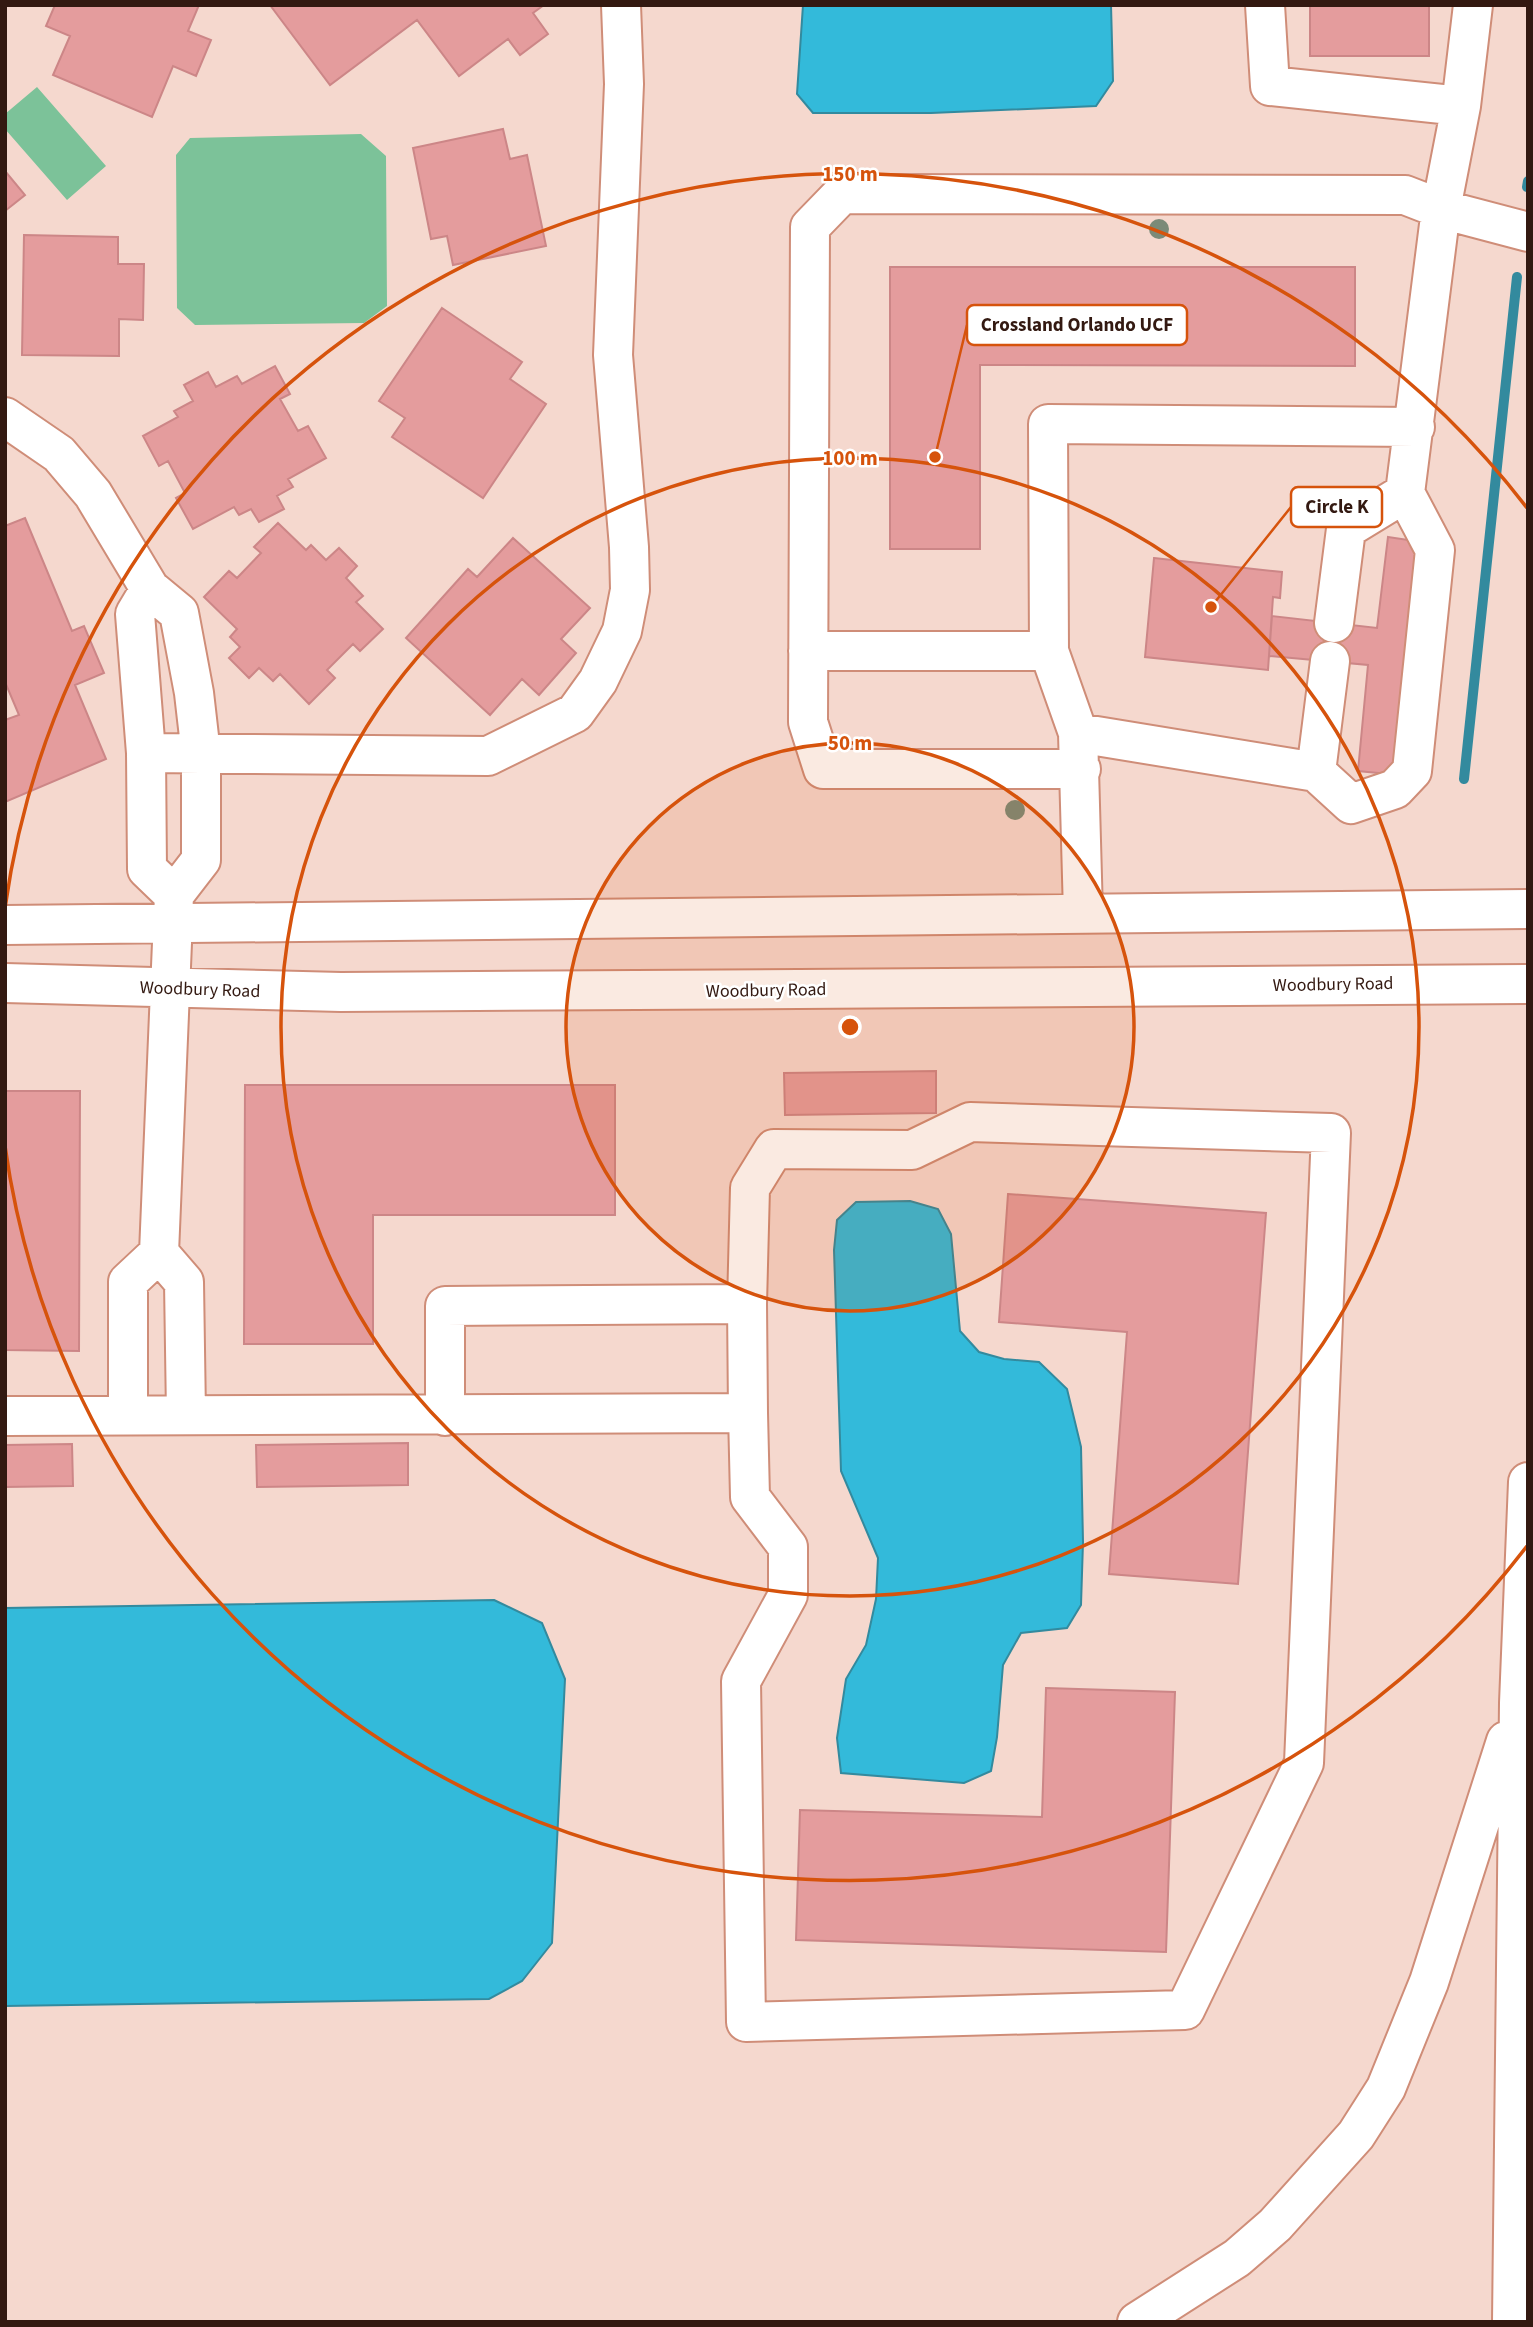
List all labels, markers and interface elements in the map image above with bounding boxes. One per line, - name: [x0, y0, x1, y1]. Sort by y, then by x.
- text: 150 m: [822, 159, 878, 189]
- callout: Crossland Orlando UCF: [967, 305, 1187, 345]
- text: Crossland Orlando UCF: [981, 312, 1173, 339]
- text: 100 m: [822, 443, 878, 473]
- callout: Circle K: [1291, 487, 1382, 527]
- text: Circle K: [1305, 494, 1369, 521]
- text: 50 m: [828, 728, 872, 758]
- street label: Woodbury Road: [1272, 971, 1394, 998]
- street label: Woodbury Road: [139, 975, 261, 1004]
- street label: Woodbury Road: [705, 977, 827, 1004]
- centre of rings: [838, 1015, 862, 1039]

